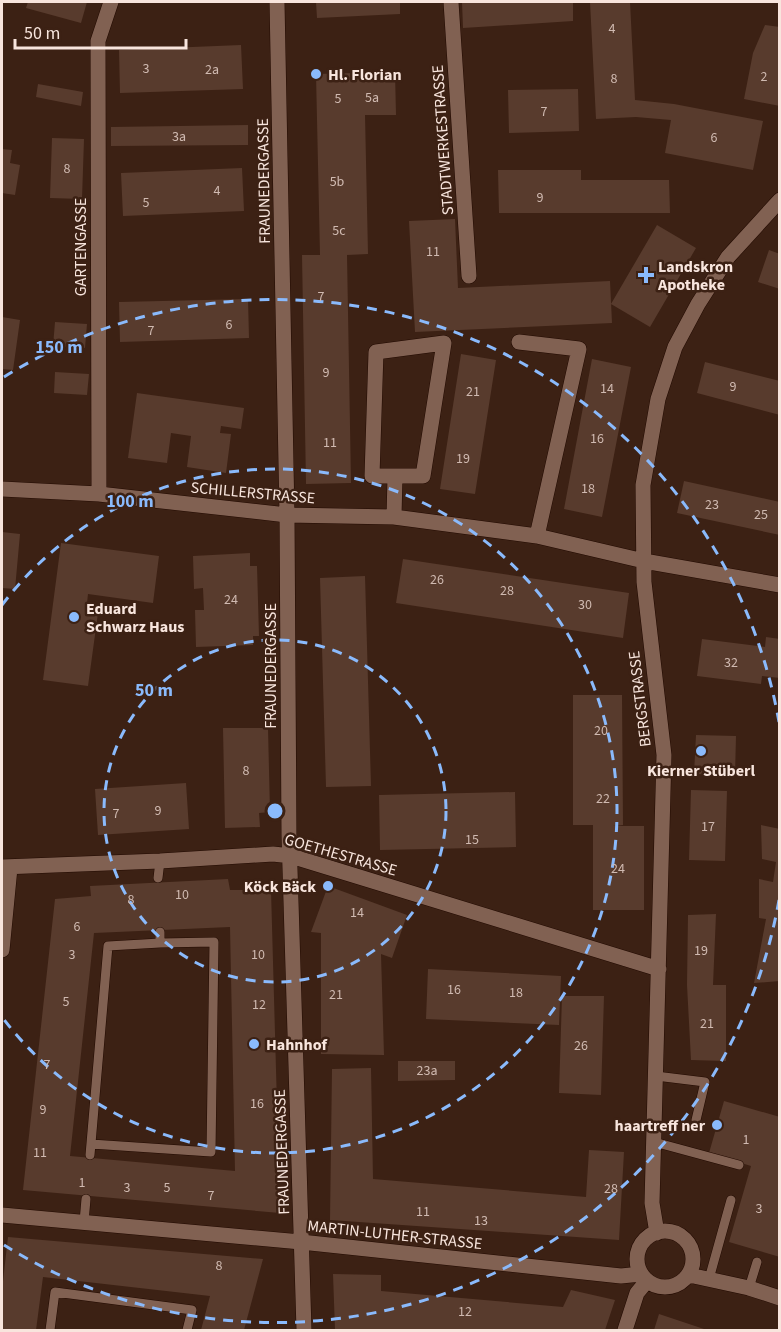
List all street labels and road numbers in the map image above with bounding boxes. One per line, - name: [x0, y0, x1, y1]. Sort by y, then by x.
- street label: STADTWERKESTRASSE: [427, 64, 459, 216]
- street label: FRAUNEDERGASSE: [252, 118, 276, 244]
- street label: GARTENGASSE: [70, 198, 92, 296]
- street label: SCHILLERSTRASSE: [190, 477, 316, 509]
- street label: FRAUNEDERGASSE: [260, 603, 282, 729]
- street label: BERGSTRASSE: [623, 650, 657, 748]
- street label: GOETHESTRASSE: [282, 828, 400, 882]
- street label: FRAUNEDERGASSE: [269, 1089, 295, 1215]
- street label: MARTIN-LUTHER-STRASSE: [306, 1215, 483, 1255]

